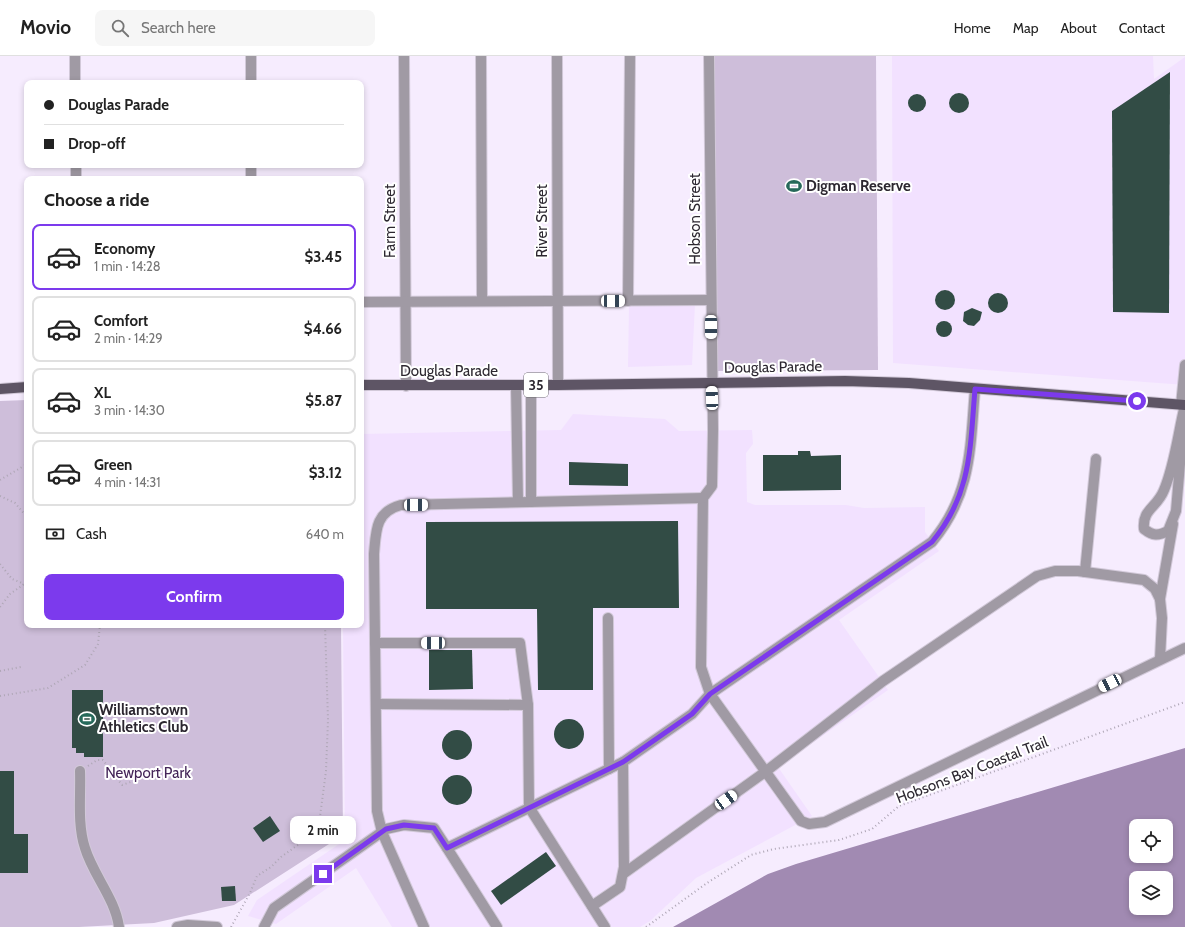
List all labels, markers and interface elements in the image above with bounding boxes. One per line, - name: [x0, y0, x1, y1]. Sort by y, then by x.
- search box: [95, 10, 375, 46]
- text: Movio: [20, 16, 71, 39]
- icon: search: [109, 17, 131, 39]
- text: Search here: [141, 19, 216, 37]
- text: Home: [954, 19, 991, 37]
- text: Map: [1013, 19, 1038, 37]
- text: About: [1060, 19, 1097, 37]
- text: Contact: [1119, 19, 1165, 37]
- text: Douglas Parade: [68, 96, 169, 114]
- text: Drop-off: [68, 135, 126, 153]
- street label: Hobson Street: [686, 173, 704, 265]
- sports icon: Digman Reserve: [785, 177, 803, 195]
- place label: Digman Reserve: [806, 177, 911, 195]
- street label: Farm Street: [381, 184, 399, 258]
- street label: River Street: [533, 184, 551, 258]
- text: Choose a ride: [44, 189, 149, 211]
- icon: car: [46, 239, 82, 275]
- text: Economy: [94, 240, 155, 258]
- text: $3.45: [305, 248, 342, 266]
- text: 1 min · 14:28: [94, 258, 161, 274]
- car: [601, 295, 625, 307]
- icon: car: [46, 311, 82, 347]
- text: Comfort: [94, 312, 148, 330]
- car: [705, 315, 717, 339]
- text: $4.66: [304, 320, 342, 338]
- text: 2 min · 14:29: [94, 330, 163, 346]
- street label: Douglas Parade: [724, 357, 823, 377]
- street label: Douglas Parade: [400, 362, 498, 380]
- road number: 35: [524, 373, 548, 397]
- icon: car: [46, 383, 82, 419]
- text: XL: [94, 384, 111, 402]
- car: [706, 386, 718, 410]
- text: $5.87: [305, 392, 342, 410]
- route start: [1128, 392, 1146, 410]
- text: 3 min · 14:30: [94, 402, 165, 418]
- icon: car: [46, 455, 82, 491]
- text: Green: [94, 456, 132, 474]
- text: $3.12: [309, 464, 342, 482]
- text: 4 min · 14:31: [94, 474, 161, 490]
- car: [404, 499, 428, 511]
- icon: cash: [44, 523, 66, 545]
- text: Cash: [76, 525, 107, 543]
- text: 640 m: [306, 526, 344, 542]
- button: Confirm: [44, 574, 344, 620]
- car: [421, 637, 445, 649]
- car: [1097, 672, 1123, 694]
- place label: Williamstown Athletics Club: [99, 701, 189, 736]
- sports icon: Williamstown Athletics Club: [78, 710, 96, 728]
- street label: Hobsons Bay Coastal Trail: [893, 733, 1051, 807]
- park label: Newport Park: [105, 764, 191, 782]
- car: [713, 788, 739, 812]
- callout: 2 min: [290, 816, 356, 844]
- map controls: [1129, 819, 1173, 915]
- button: locate: [1129, 819, 1173, 863]
- text: 2 min: [307, 822, 339, 838]
- route end: [314, 865, 332, 883]
- button: layers: [1129, 871, 1173, 915]

